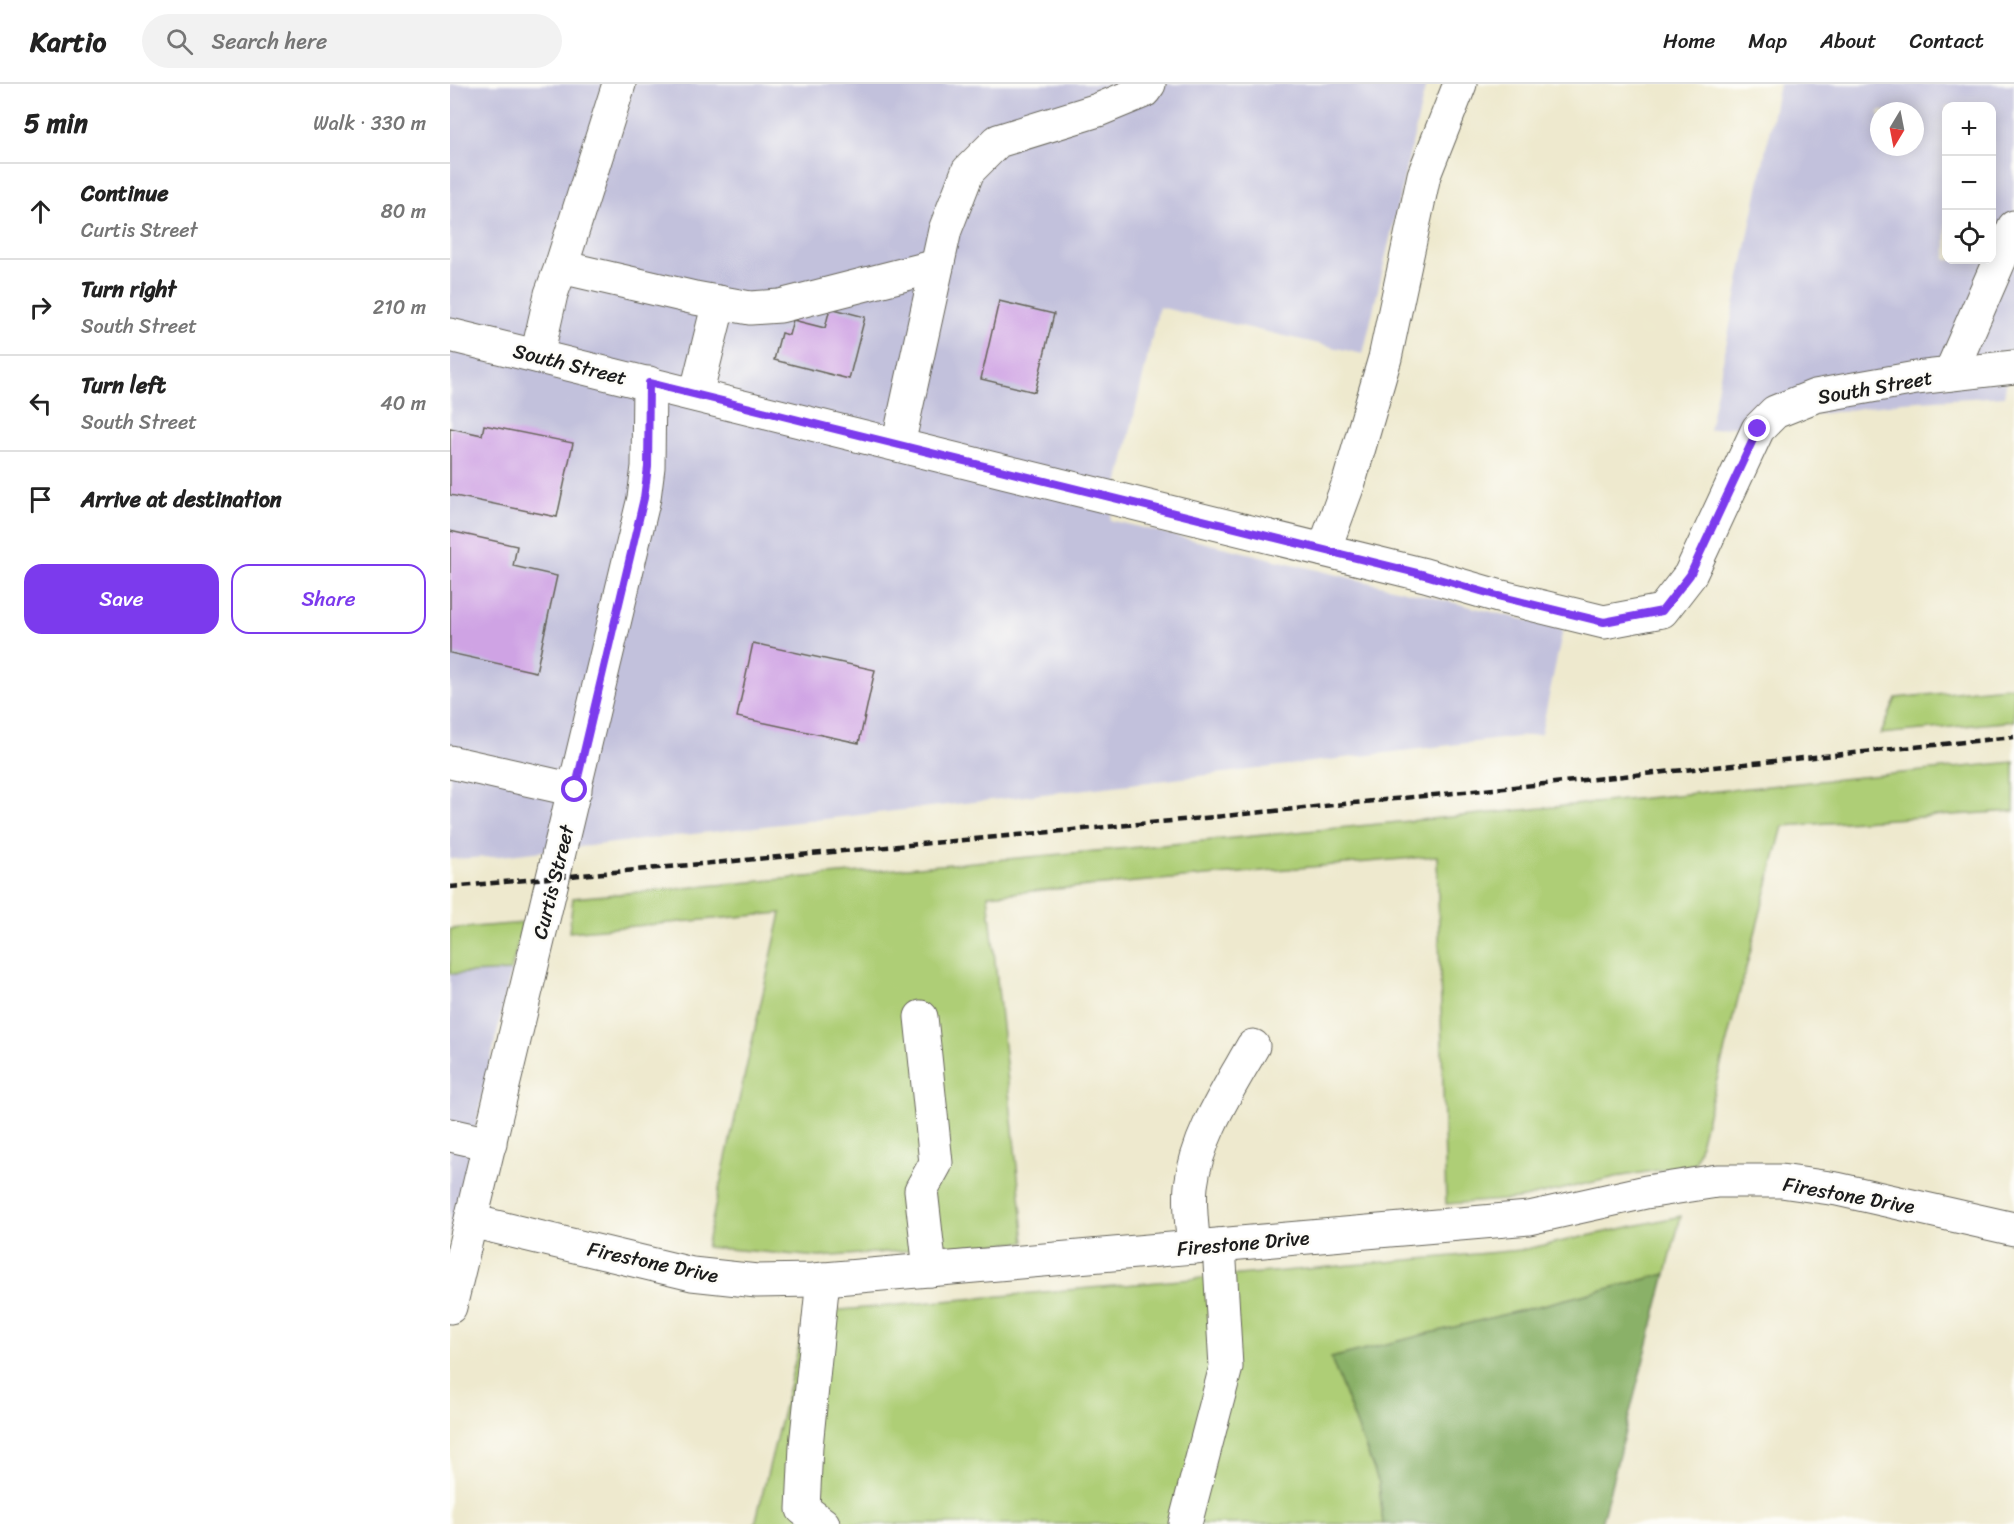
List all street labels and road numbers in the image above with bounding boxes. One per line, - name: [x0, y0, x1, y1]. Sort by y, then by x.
- street label: South Street: [509, 333, 631, 396]
- street label: South Street: [1815, 360, 1935, 415]
- street label: Curtis Street: [522, 820, 585, 943]
- street label: Firestone Drive: [1780, 1167, 1918, 1224]
- street label: Firestone Drive: [1175, 1220, 1311, 1267]
- street label: Firestone Drive: [584, 1232, 722, 1294]

